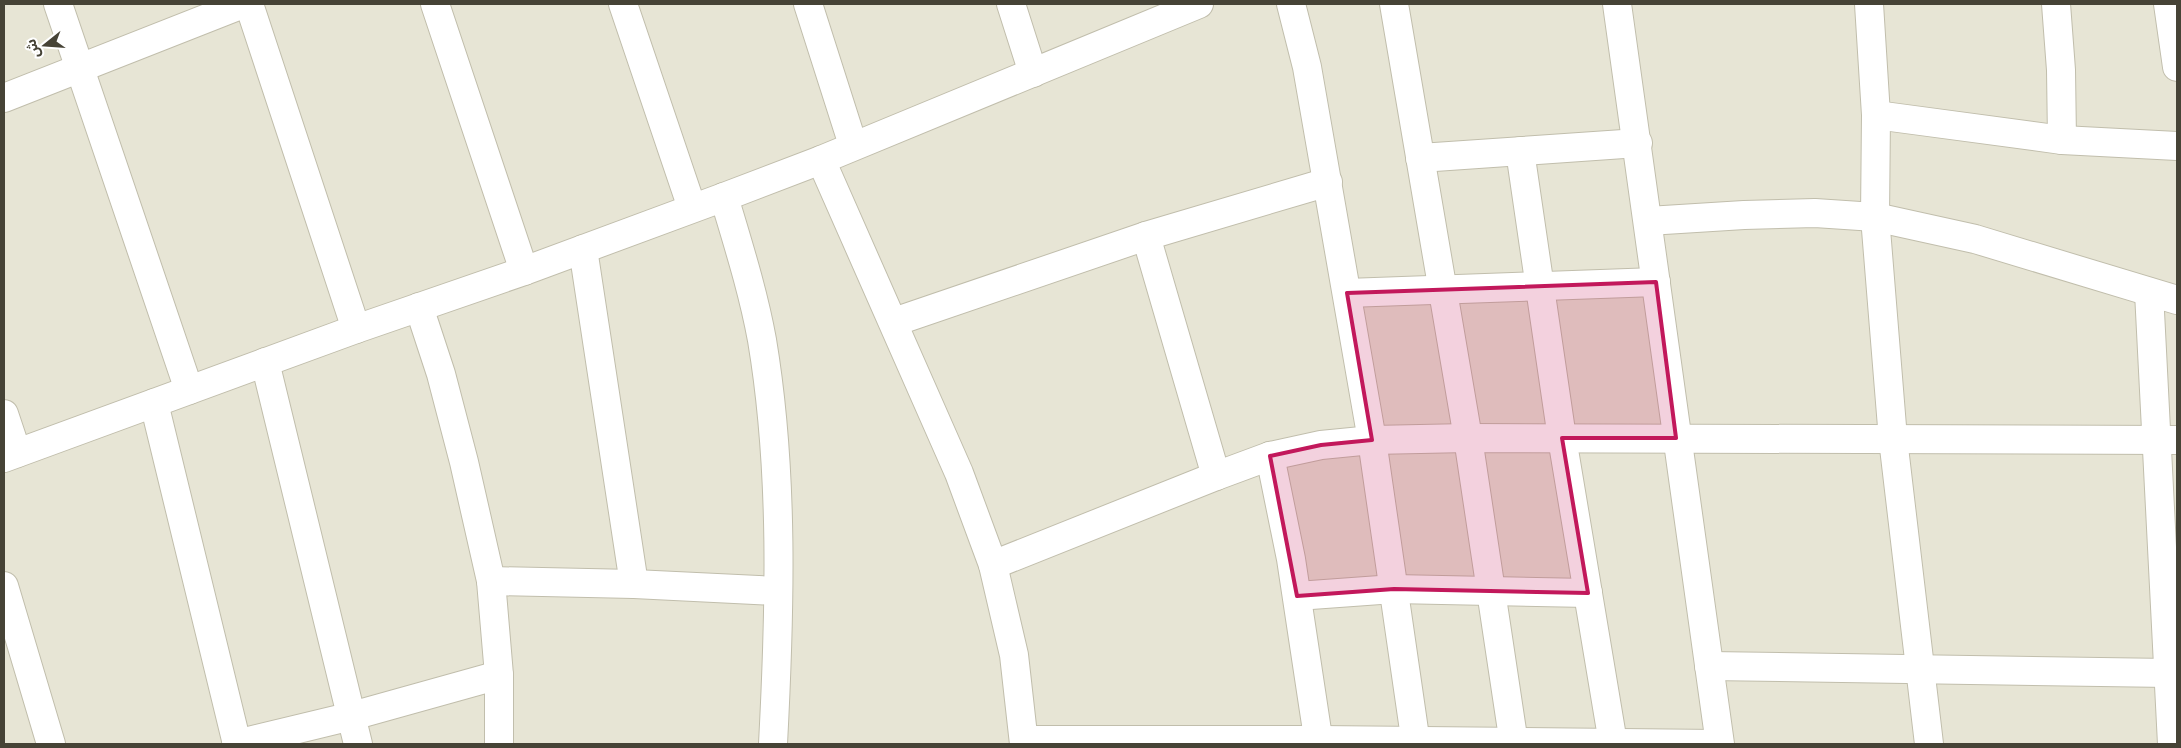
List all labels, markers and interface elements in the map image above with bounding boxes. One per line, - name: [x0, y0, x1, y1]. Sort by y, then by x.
- north arrow: [20, 20, 70, 70]
- text: ش: [21, 37, 43, 61]

